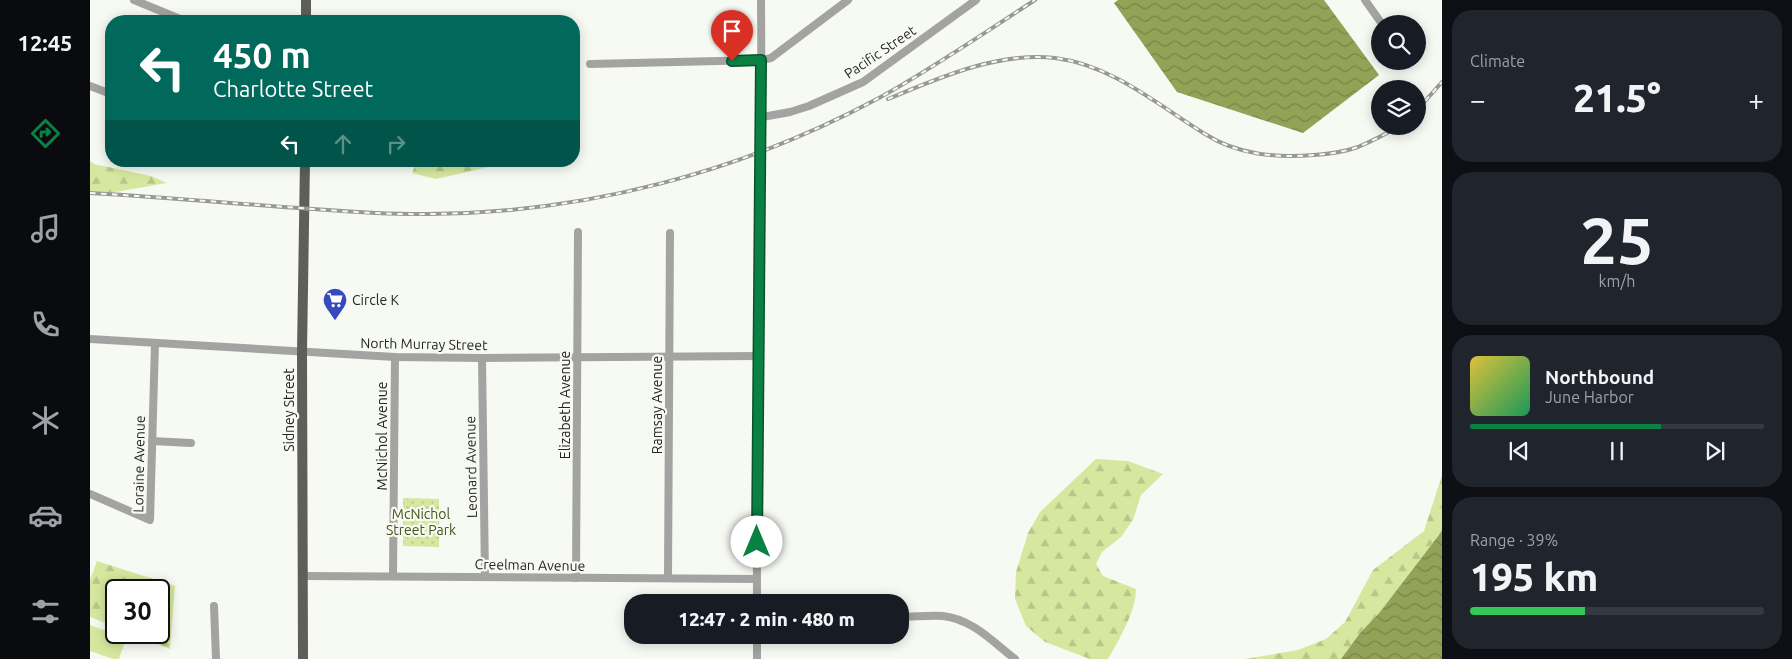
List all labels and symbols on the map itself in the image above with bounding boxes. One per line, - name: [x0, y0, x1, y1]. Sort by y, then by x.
- pin: [711, 10, 753, 61]
- street label: Pacific Street: [841, 22, 919, 82]
- supermarket icon: Circle K: [322, 287, 348, 321]
- place label: Circle K: [352, 292, 399, 308]
- street label: North Murray Street: [360, 335, 488, 353]
- street label: Elizabeth Avenue: [557, 351, 573, 459]
- street label: Ramsay Avenue: [649, 356, 665, 454]
- street label: Sidney Street: [281, 368, 297, 452]
- street label: McNichol Avenue: [374, 382, 390, 490]
- street label: Loraine Avenue: [130, 415, 148, 513]
- street label: Leonard Avenue: [462, 416, 480, 518]
- park label: McNichol Street Park: [386, 506, 456, 538]
- position arrow: [730, 515, 782, 567]
- street label: Creelman Avenue: [475, 556, 585, 574]
- speed limit sign: 30: [105, 579, 170, 644]

